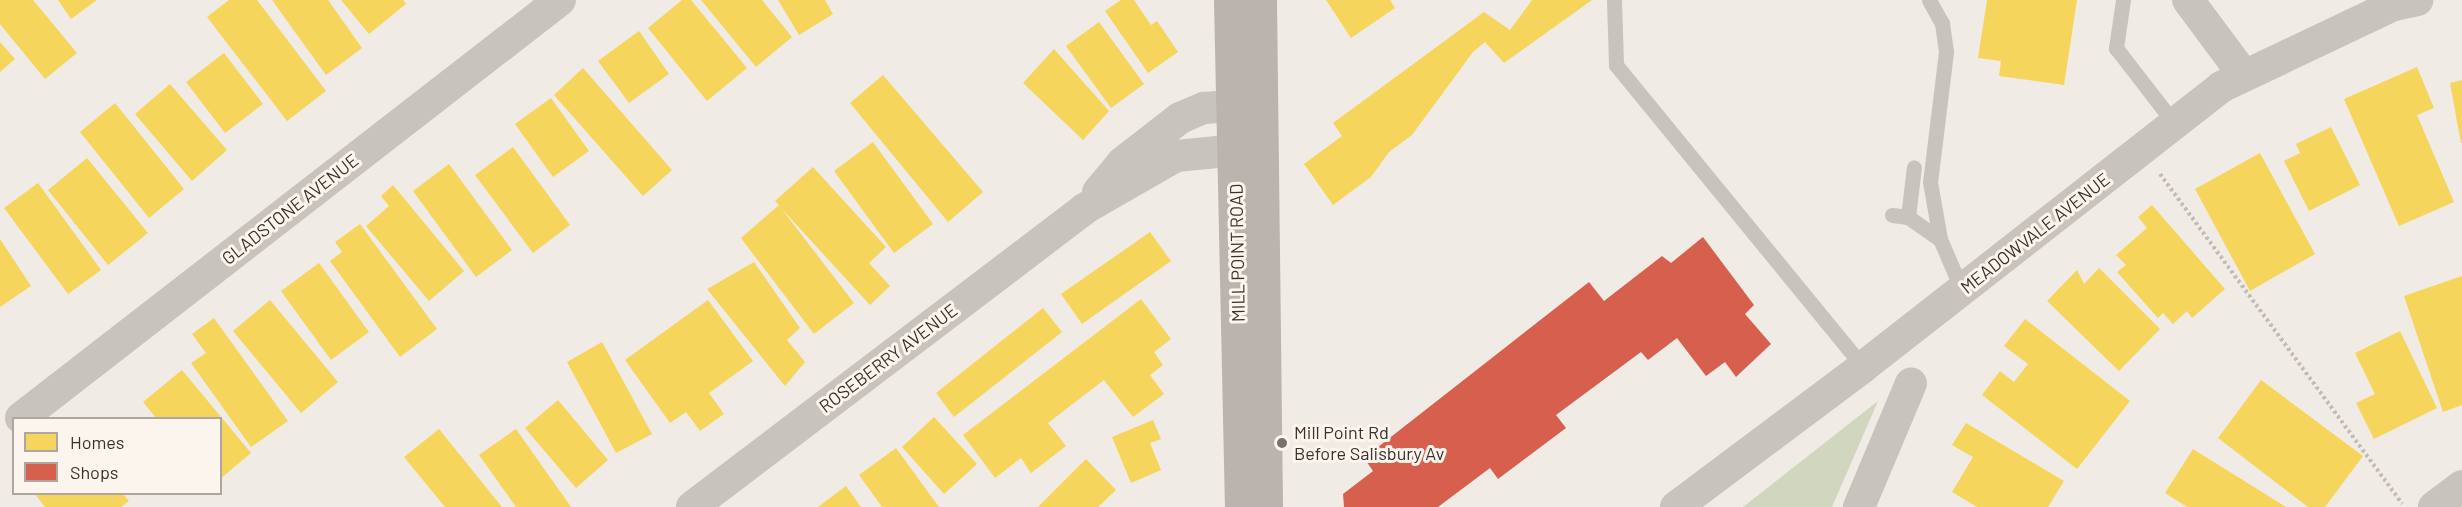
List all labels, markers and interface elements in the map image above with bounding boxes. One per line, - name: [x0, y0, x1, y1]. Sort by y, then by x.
- street label: GLADSTONE AVENUE: [217, 149, 363, 269]
- street label: MEADOWVALE AVENUE: [1956, 168, 2114, 298]
- street label: MILL POINT ROAD: [1225, 184, 1249, 322]
- street label: ROSEBERRY AVENUE: [815, 299, 961, 417]
- legend: [12, 417, 222, 495]
- place label: Mill Point Rd Before Salisbury Av: [1294, 422, 1444, 464]
- text: Homes: [70, 431, 124, 453]
- marker: Mill Point Rd Before Salisbury Av: [1275, 436, 1289, 450]
- text: Shops: [70, 461, 119, 483]

